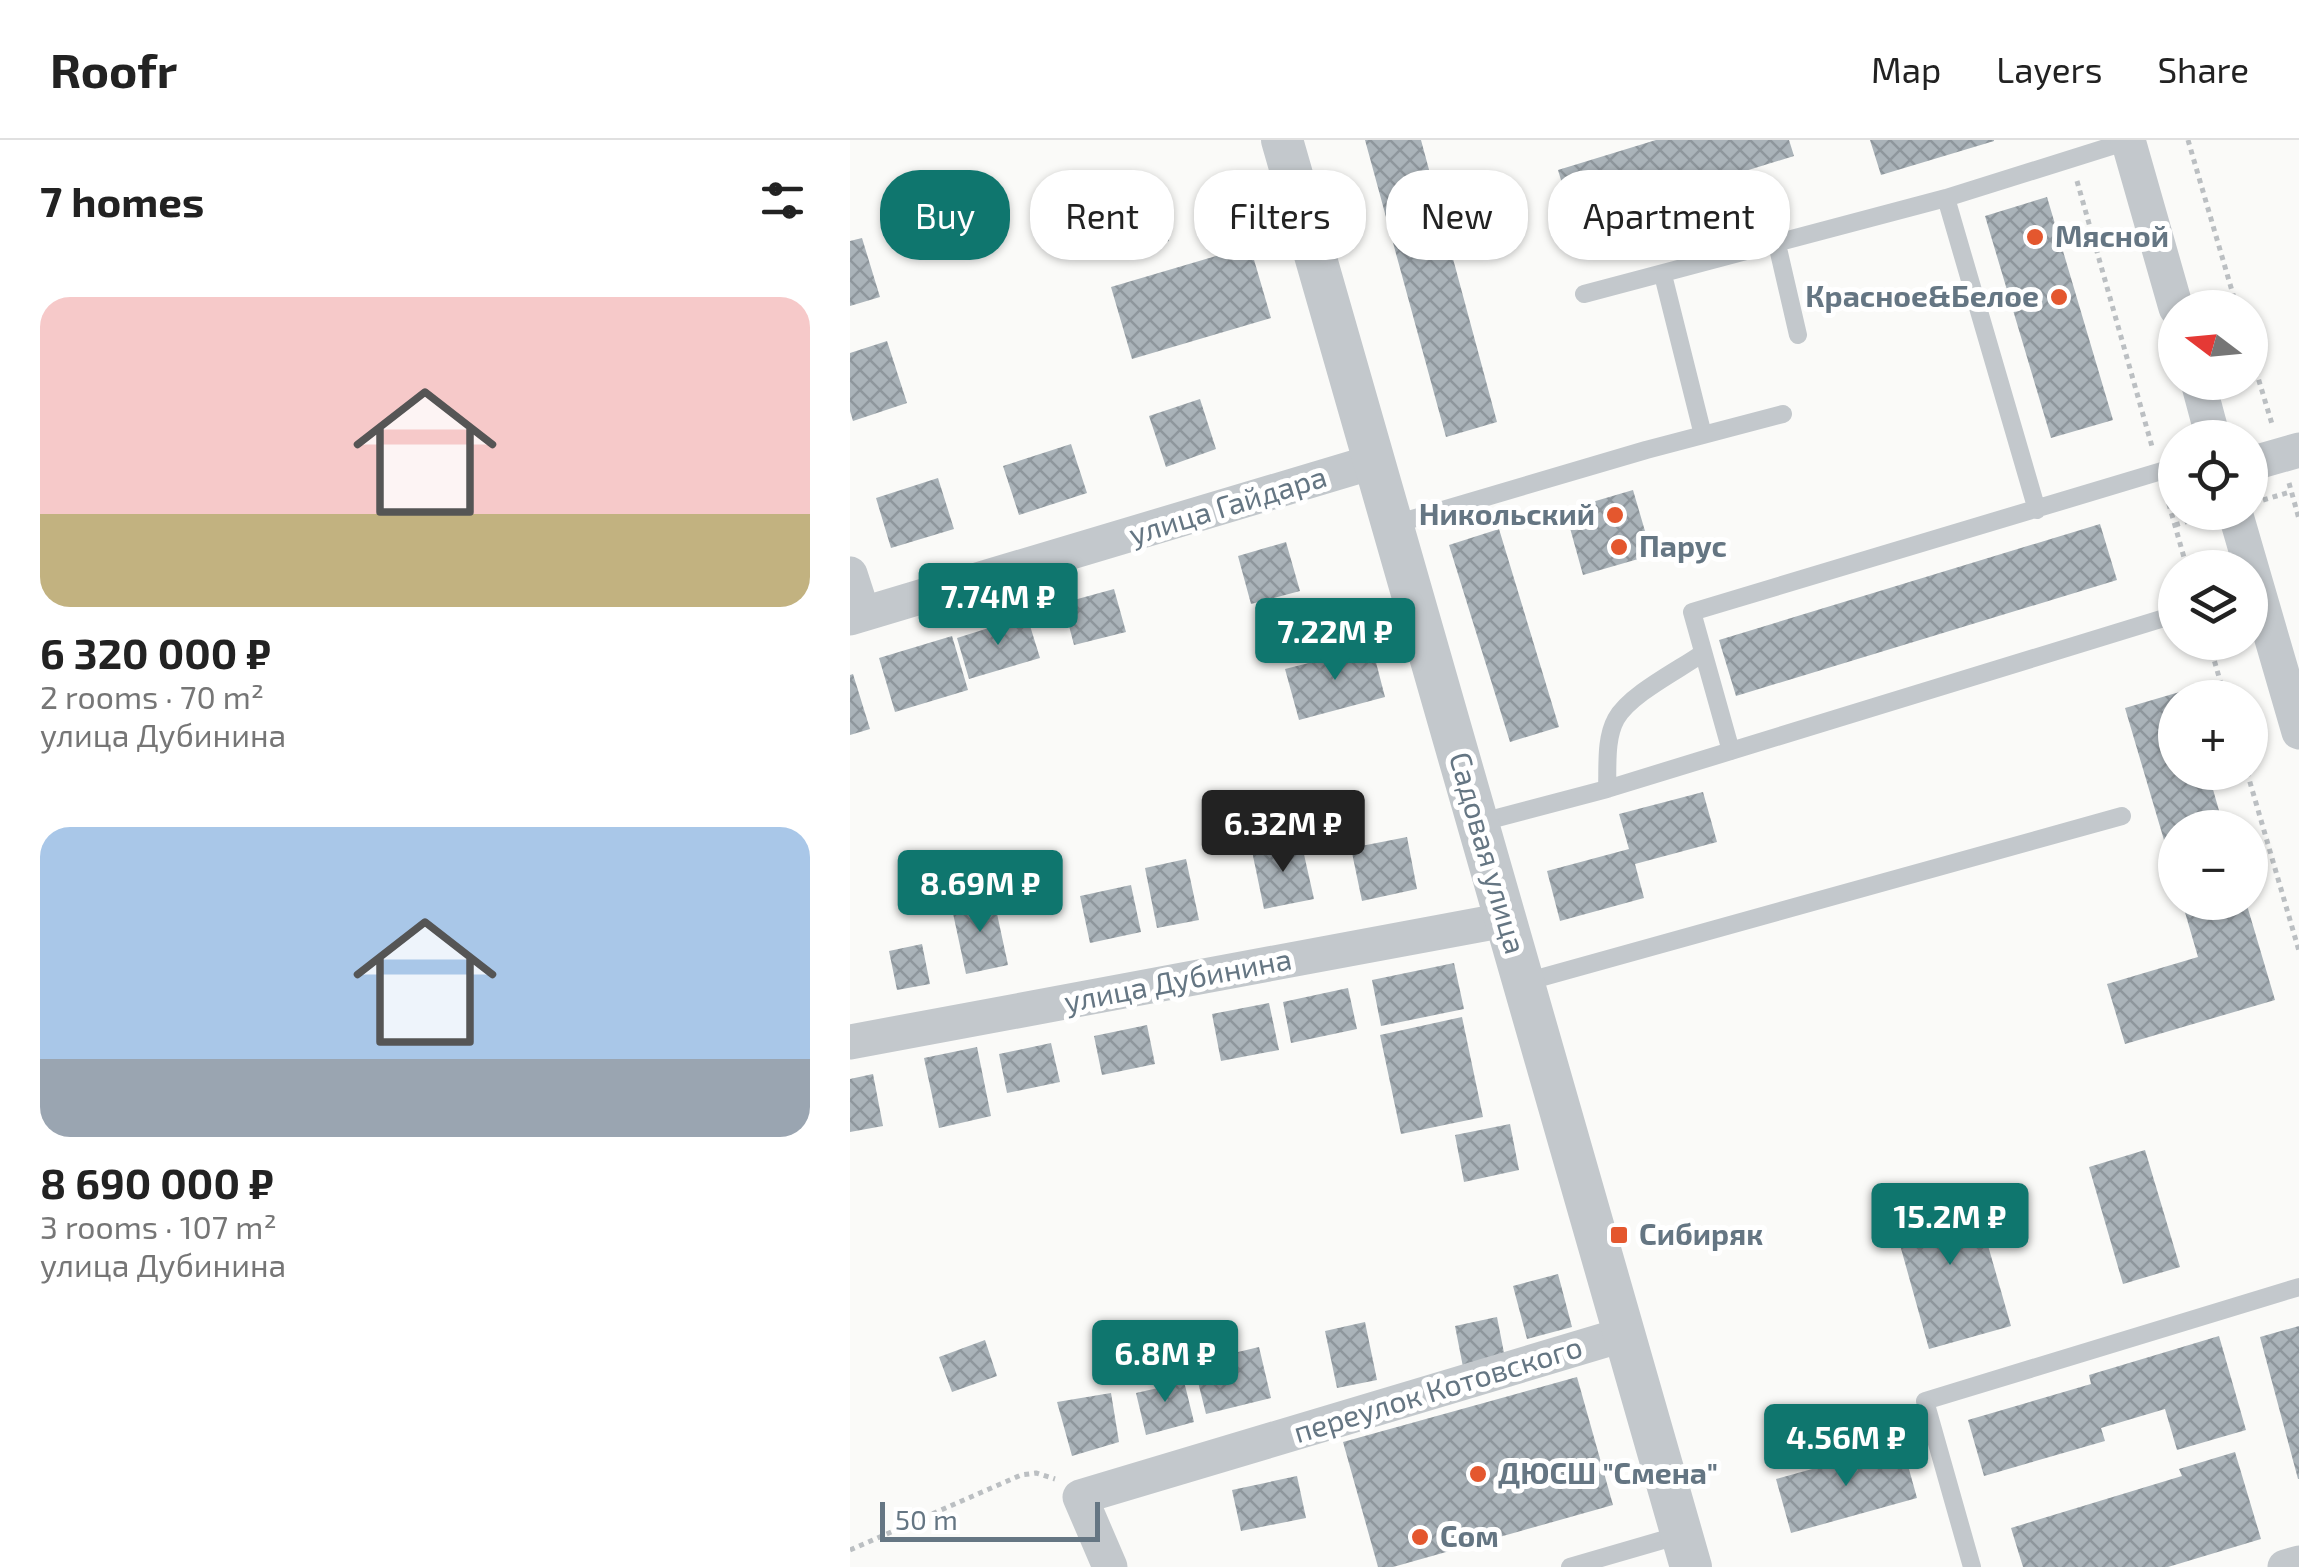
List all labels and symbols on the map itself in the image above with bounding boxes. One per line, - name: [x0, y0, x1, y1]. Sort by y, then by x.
- place label: Мясной: [2055, 217, 2169, 253]
- marker: Мясной: [2024, 226, 2046, 248]
- place label: Красное&Белое: [1805, 277, 2039, 313]
- marker: Красное&Белое: [2048, 286, 2070, 308]
- north arrow: [2158, 290, 2268, 400]
- street label: улица Гайдара: [1124, 457, 1331, 552]
- place label: Никольский: [1419, 495, 1595, 531]
- marker: Никольский: [1604, 504, 1626, 526]
- place label: Парус: [1639, 527, 1727, 564]
- marker: Парус: [1608, 536, 1630, 558]
- pin: 7.74M ₽: [906, 563, 1090, 648]
- pin: 7.22M ₽: [1243, 598, 1427, 683]
- street label: Садовая улица: [1442, 747, 1535, 958]
- pin: 6.32M ₽: [1191, 790, 1375, 875]
- pin: 8.69M ₽: [888, 850, 1072, 935]
- street label: улица Дубинина: [1061, 939, 1295, 1020]
- pin: 15.2M ₽: [1858, 1183, 2042, 1268]
- place label: Сибиряк: [1639, 1215, 1763, 1251]
- marker: Сибиряк: [1608, 1224, 1630, 1246]
- pin: 6.8M ₽: [1084, 1320, 1246, 1405]
- street label: переулок Котовского: [1289, 1327, 1587, 1450]
- pin: 4.56M ₽: [1754, 1404, 1938, 1489]
- place label: ДЮСШ "Смена": [1498, 1454, 1718, 1490]
- marker: ДЮСШ "Смена": [1467, 1463, 1489, 1485]
- scale bar: [880, 1497, 1100, 1542]
- place label: Сом: [1440, 1517, 1499, 1553]
- marker: Сом: [1409, 1526, 1431, 1548]

